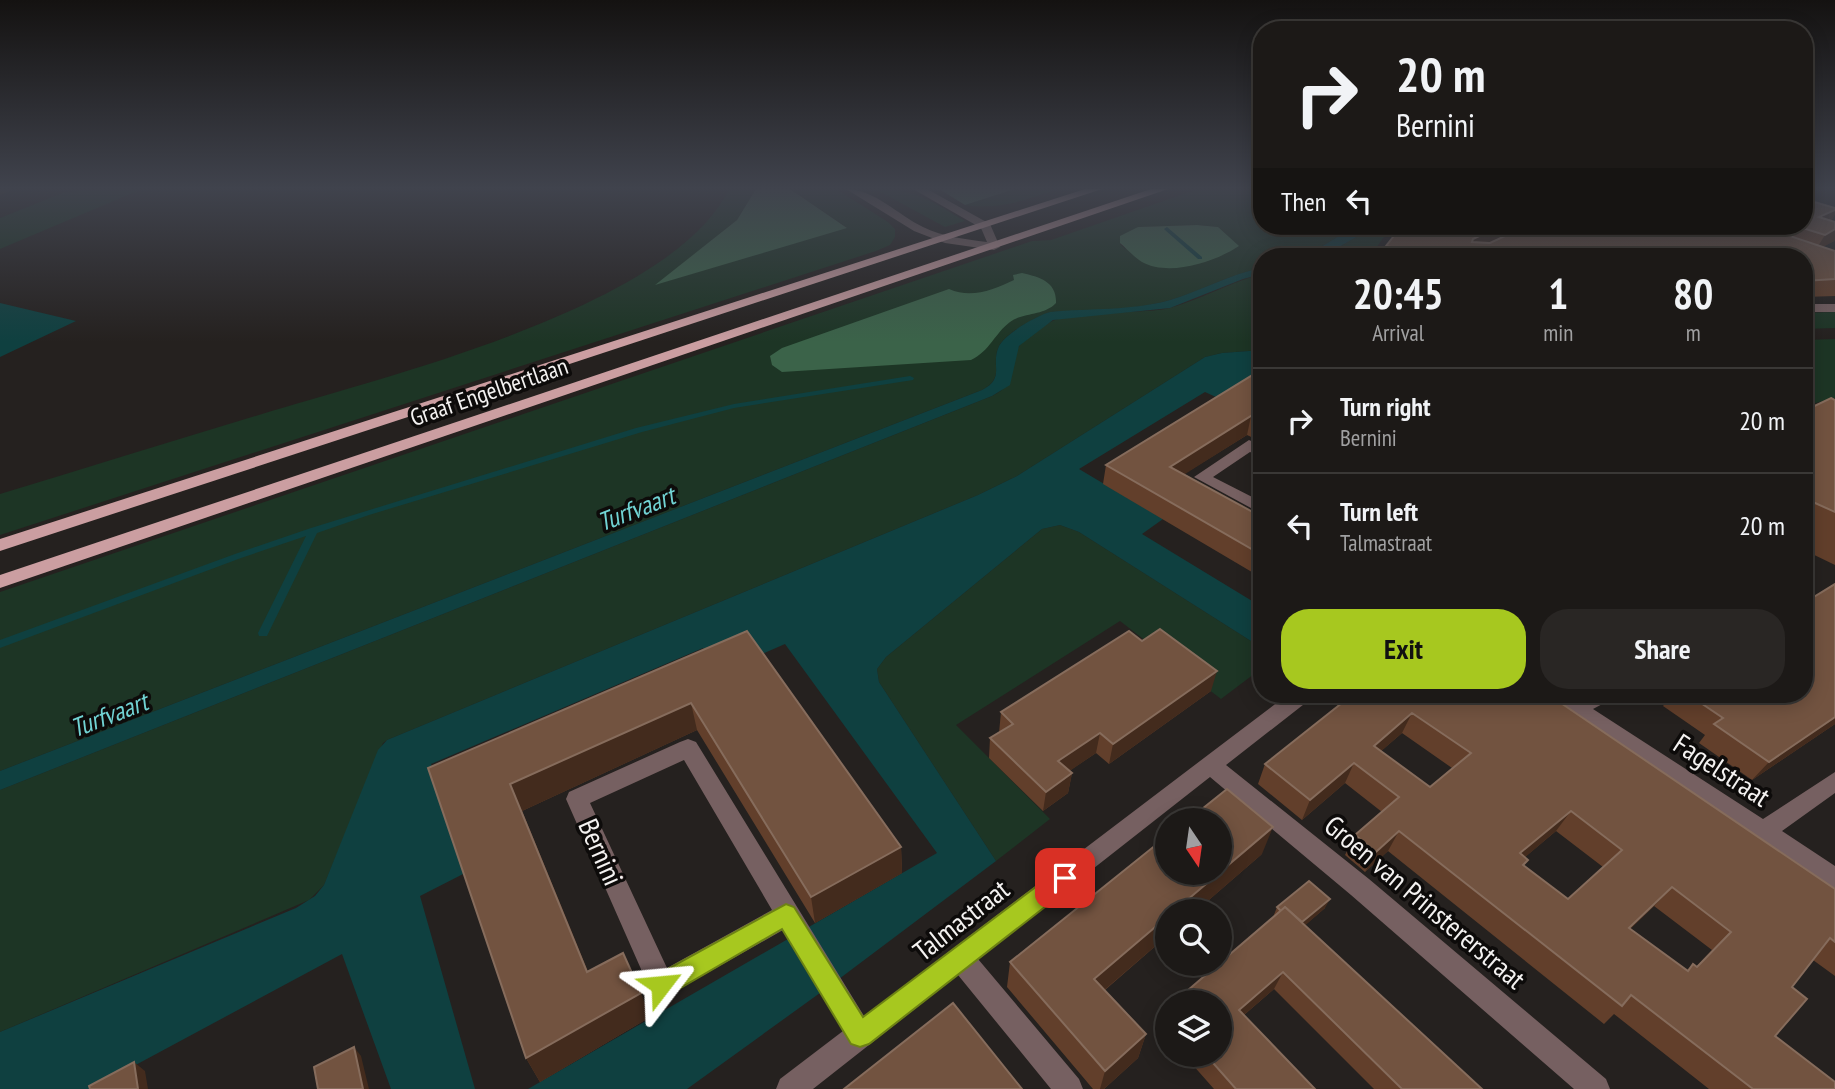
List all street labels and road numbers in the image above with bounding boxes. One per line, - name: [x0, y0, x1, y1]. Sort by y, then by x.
- street label: Graaf Engelbertlaan: [406, 350, 572, 433]
- street label: Fagelstraat: [1667, 725, 1778, 815]
- street label: Groen van Prinstererstraat: [1317, 807, 1534, 997]
- street label: Bernini: [570, 813, 632, 891]
- street label: Talmastraat: [905, 870, 1017, 969]

